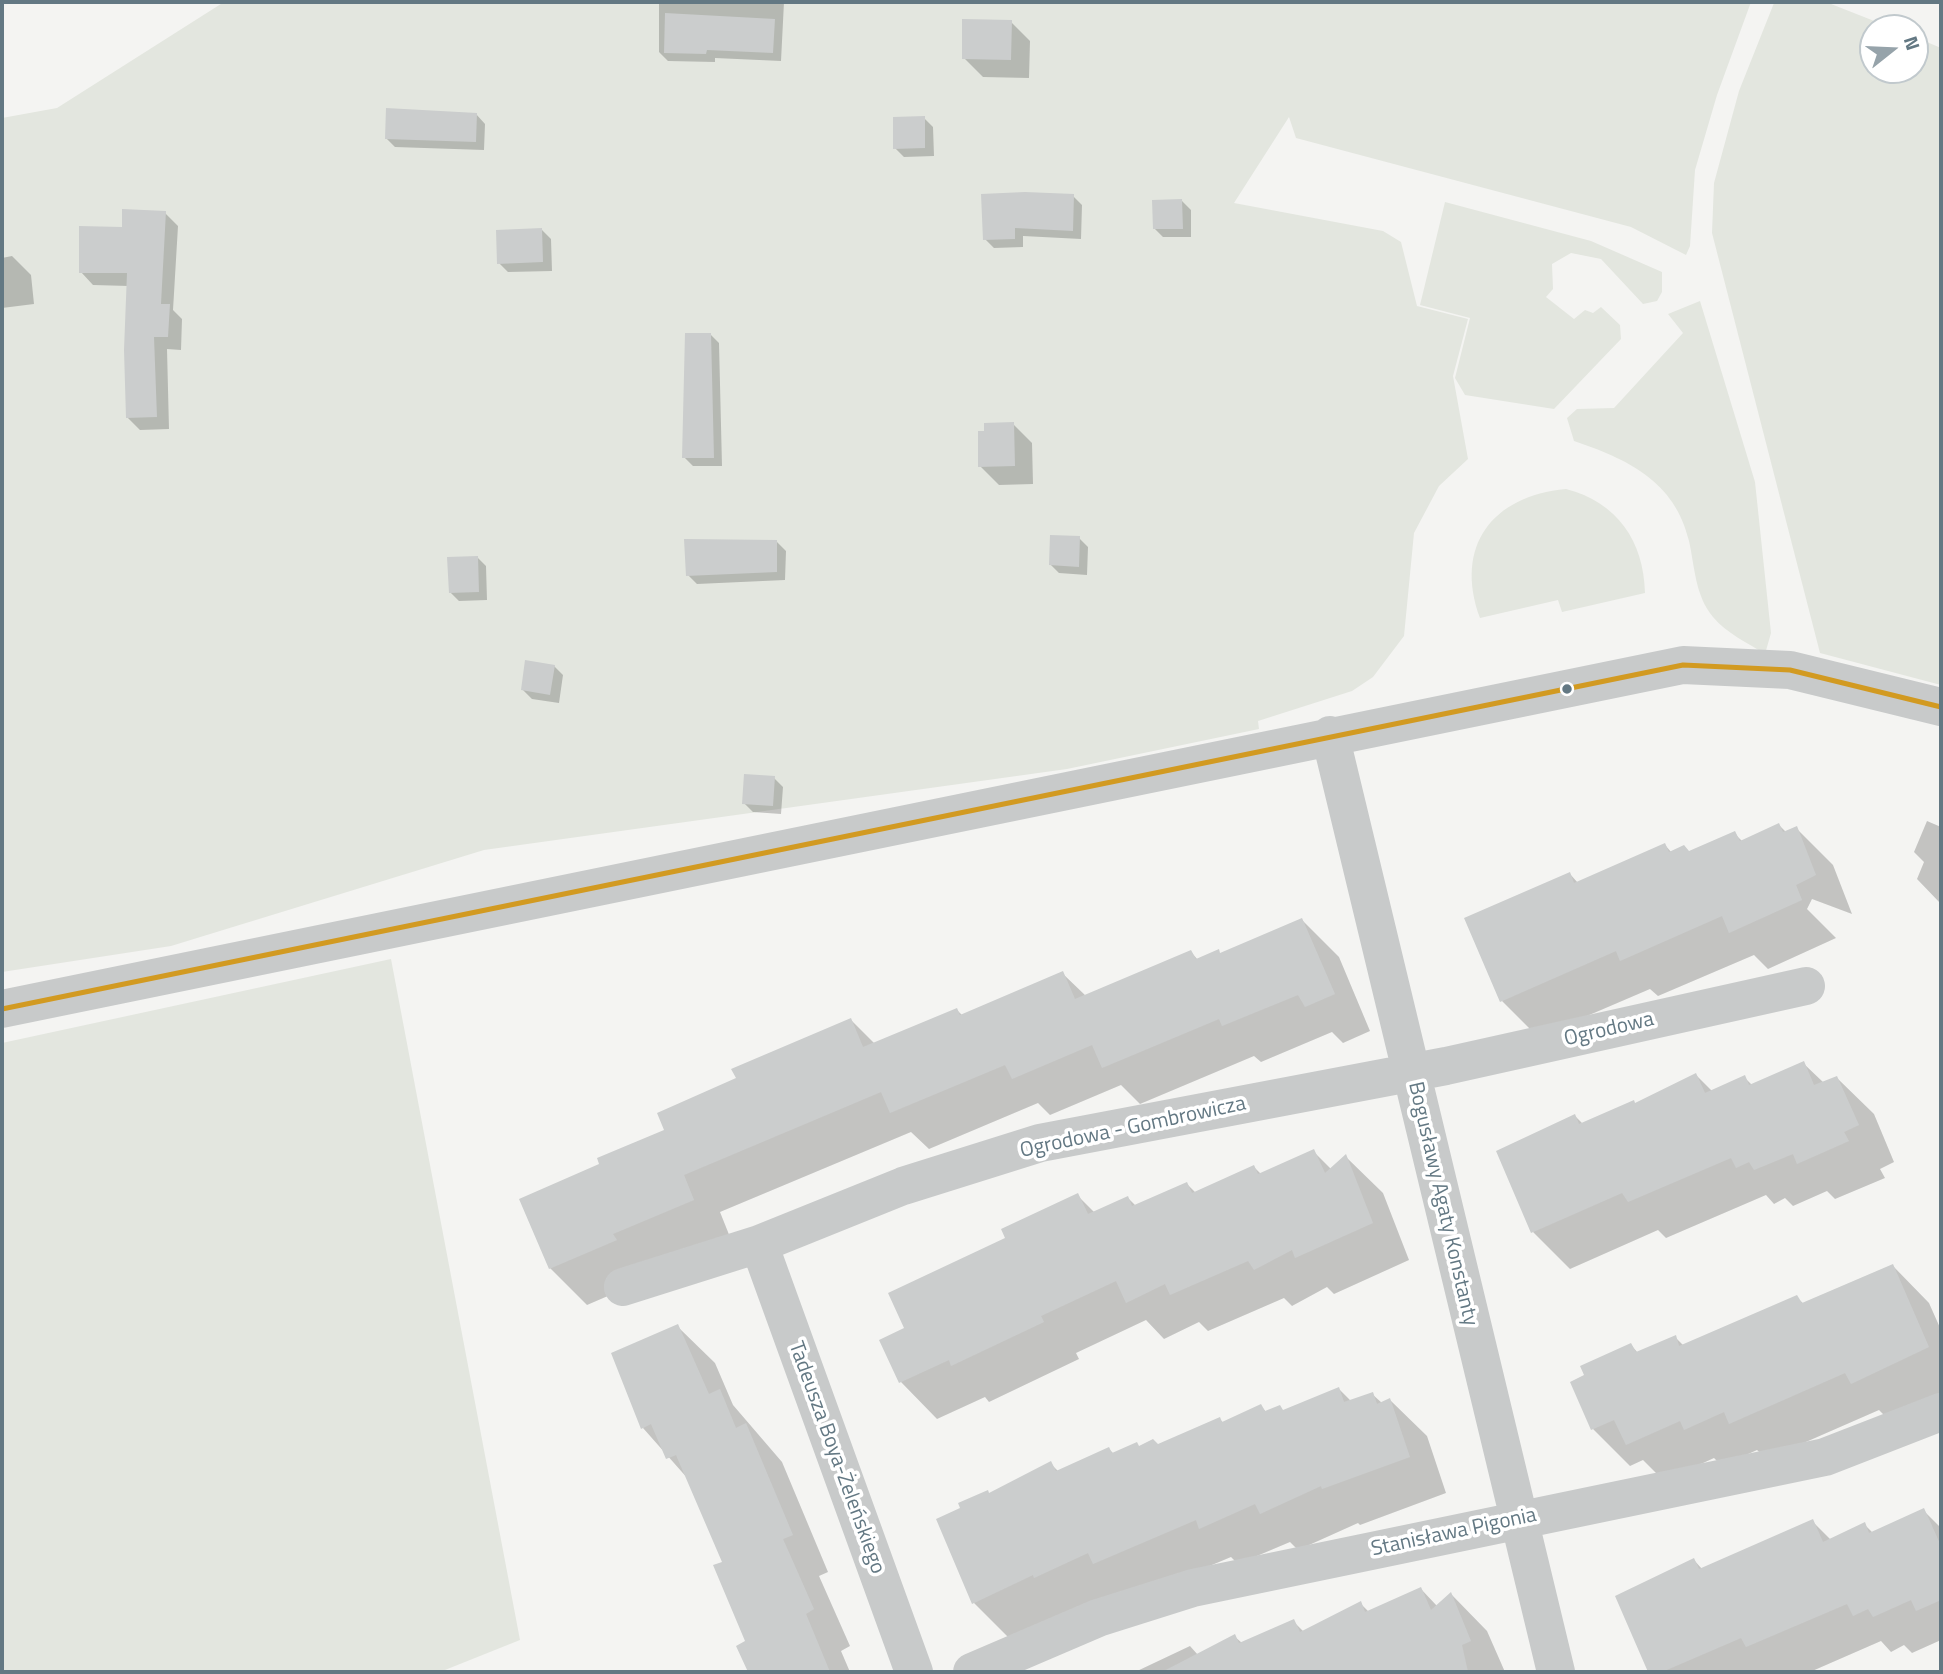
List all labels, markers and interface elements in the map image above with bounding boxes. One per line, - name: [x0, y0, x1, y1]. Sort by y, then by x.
- north arrow: [1859, 14, 1929, 84]
- text: N: [1897, 32, 1928, 54]
- unlabelled marker: [1560, 682, 1574, 696]
- street label: Ogrodowa: [1562, 1007, 1656, 1053]
- street label: Bogusławy Agaty Konstanty: [1402, 1080, 1482, 1328]
- street label: Ogrodowa - Gombrowicza: [1018, 1092, 1248, 1164]
- street label: Tadeusza Boya-Żeleńskiego: [782, 1338, 890, 1578]
- street label: Stanisława Pigonia: [1369, 1503, 1539, 1563]

